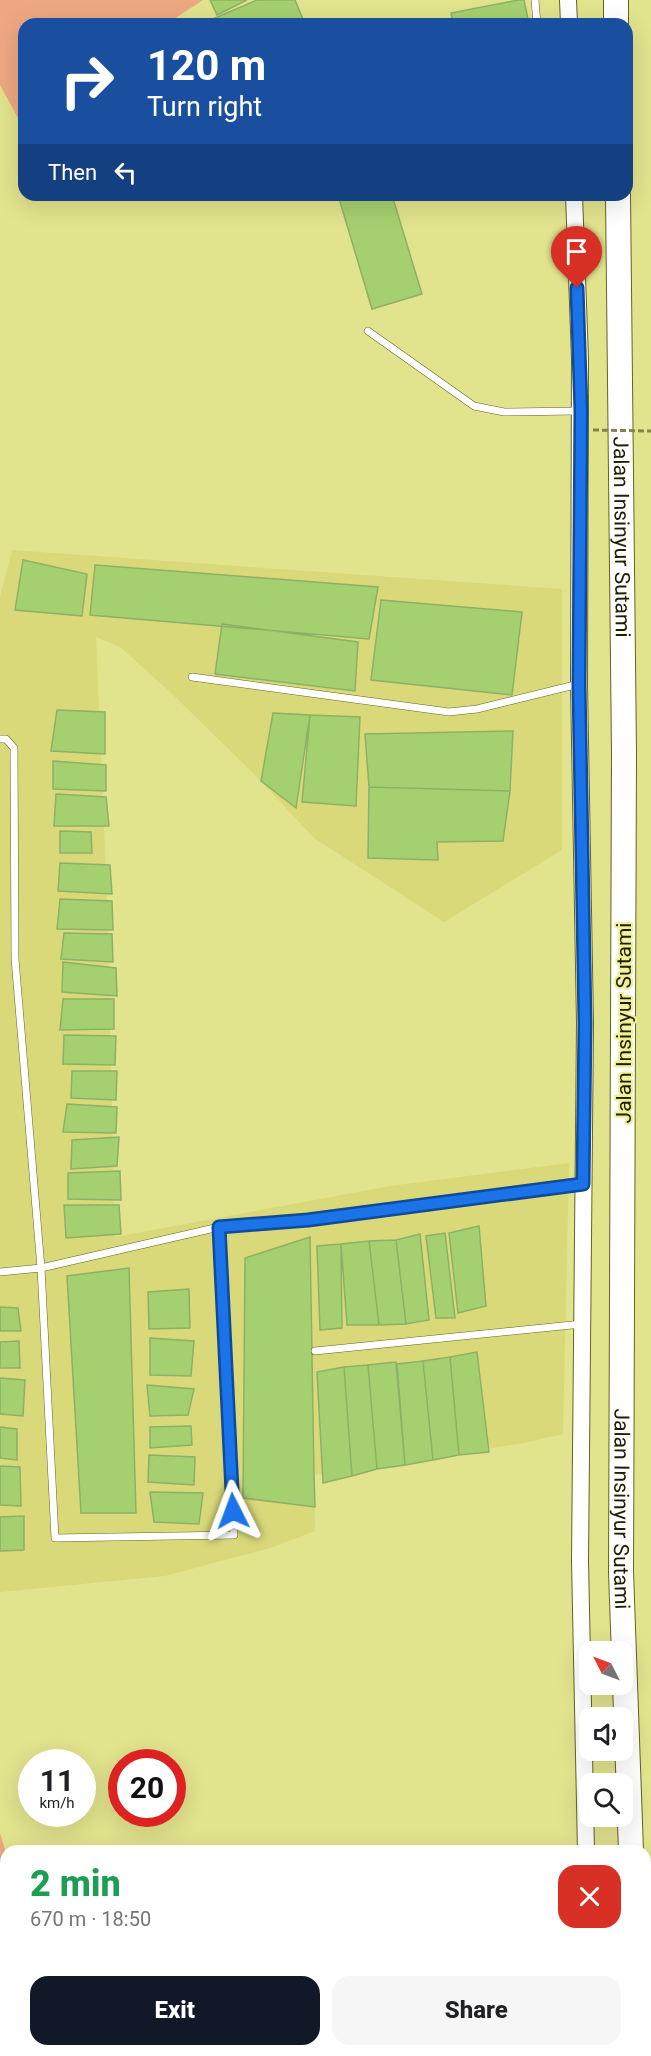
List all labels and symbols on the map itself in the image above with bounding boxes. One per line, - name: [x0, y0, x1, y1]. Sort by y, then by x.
- pin: [551, 226, 602, 288]
- street label: Jalan Insinyur Sutami: [609, 436, 635, 638]
- street label: Jalan Insinyur Sutami: [612, 923, 636, 1123]
- street label: Jalan Insinyur Sutami: [609, 1408, 634, 1610]
- position arrow: [201, 1479, 265, 1543]
- north arrow: [579, 1641, 633, 1695]
- speed limit sign: 20: [108, 1749, 186, 1827]

